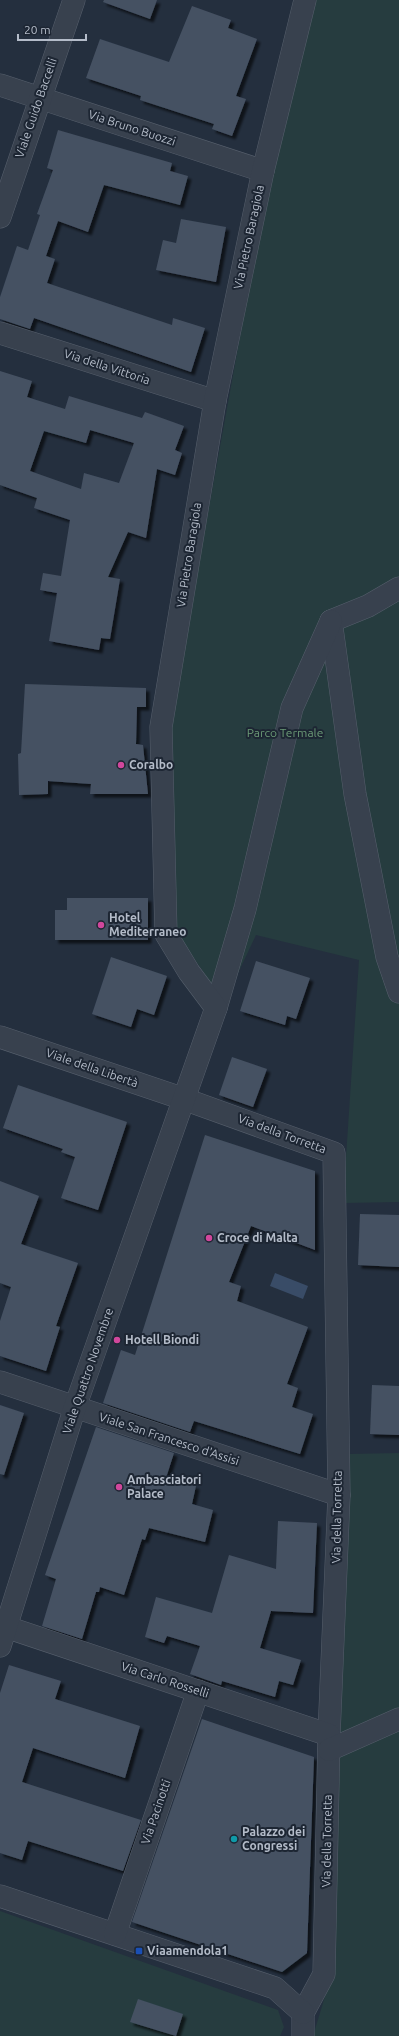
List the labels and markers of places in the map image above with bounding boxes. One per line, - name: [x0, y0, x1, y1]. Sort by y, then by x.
- place label: Coralbo: [129, 758, 173, 771]
- marker: Coralbo: [116, 760, 126, 770]
- place label: Hotel Mediterraneo: [109, 911, 186, 938]
- marker: Hotel Mediterraneo: [96, 920, 106, 930]
- place label: Croce di Malta: [217, 1231, 298, 1244]
- marker: Croce di Malta: [204, 1233, 214, 1243]
- place label: Hotell Biondi: [125, 1333, 199, 1346]
- marker: Hotell Biondi: [112, 1335, 122, 1345]
- place label: Ambasciatori Palace: [127, 1473, 201, 1500]
- marker: Ambasciatori Palace: [114, 1482, 124, 1492]
- place label: Palazzo dei Congressi: [242, 1825, 305, 1852]
- marker: Palazzo dei Congressi: [229, 1834, 239, 1844]
- place label: Viaamendola1: [147, 1944, 228, 1957]
- marker: Viaamendola1: [134, 1946, 144, 1956]

